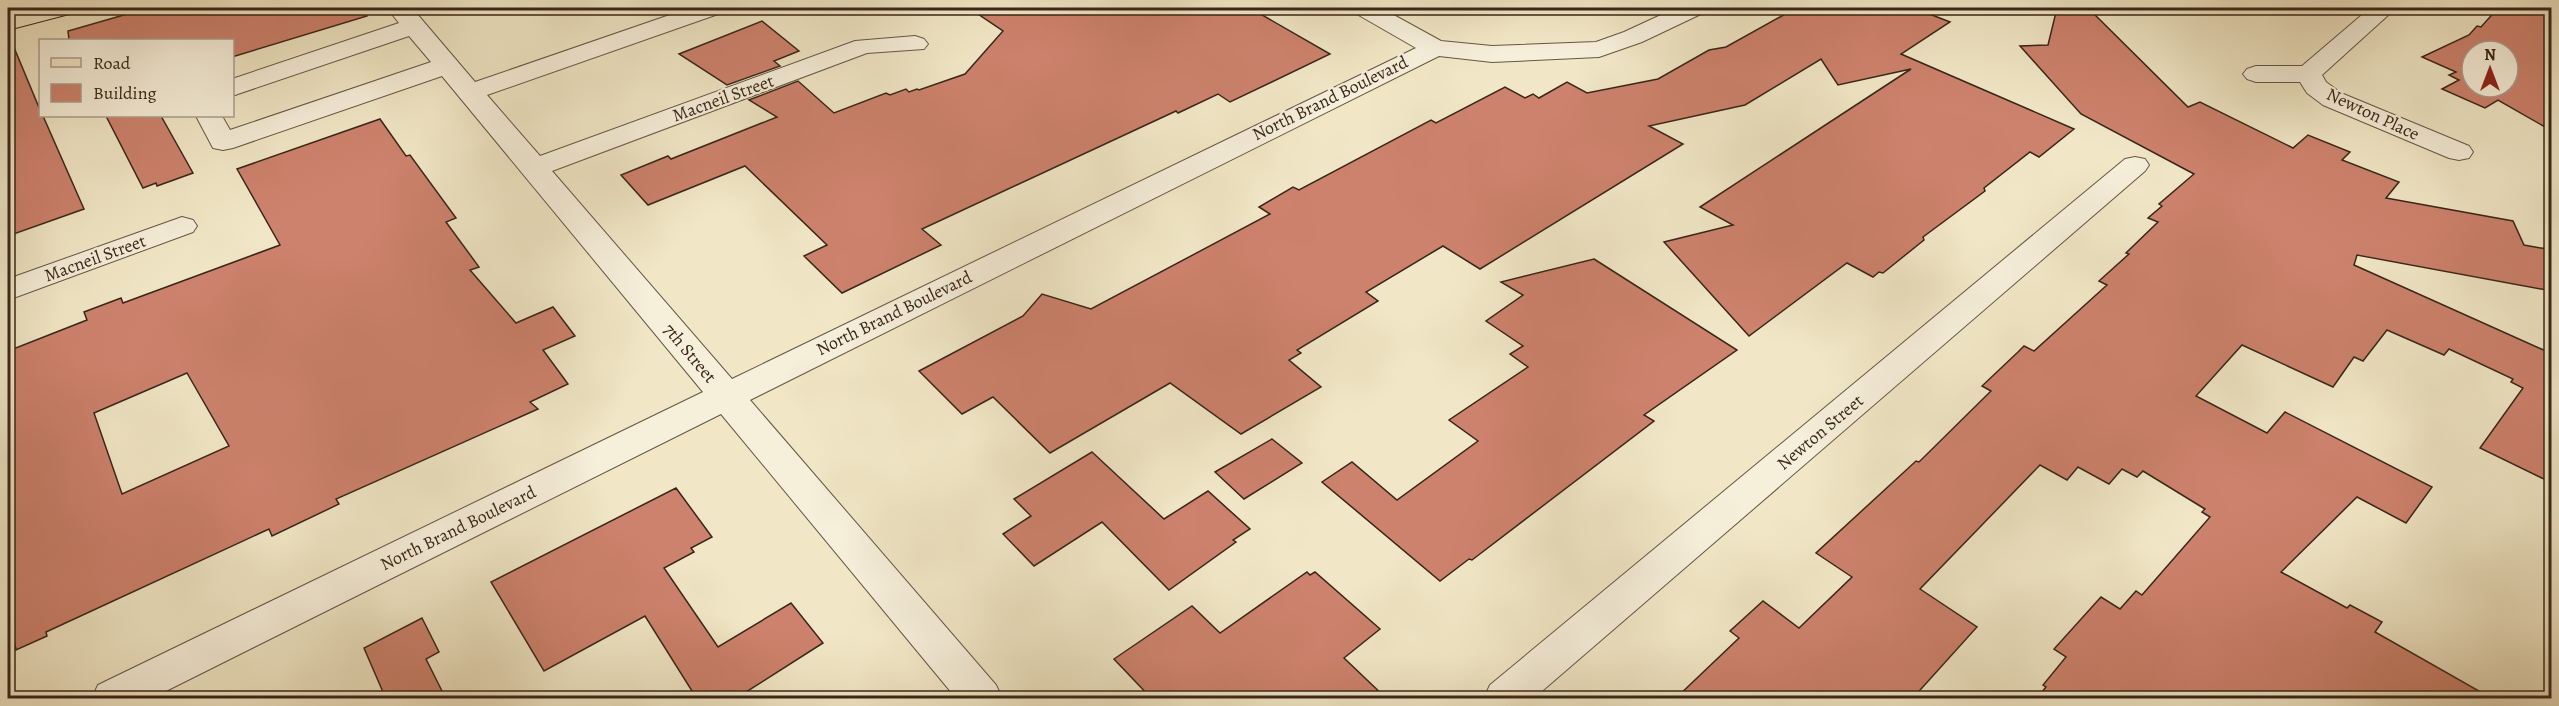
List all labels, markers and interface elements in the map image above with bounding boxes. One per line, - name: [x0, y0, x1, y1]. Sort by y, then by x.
- legend: [39, 39, 234, 117]
- north arrow: [2460, 39, 2520, 99]
- text: N: [2484, 44, 2496, 66]
- street label: North Brand Boulevard: [1248, 50, 1412, 146]
- text: Road: [93, 51, 131, 75]
- street label: Macneil Street: [669, 69, 777, 127]
- text: Building: [93, 81, 157, 105]
- street label: Newton Place: [2323, 82, 2423, 146]
- street label: Macneil Street: [41, 229, 149, 287]
- street label: North Brand Boulevard: [812, 265, 976, 361]
- street label: 7th Street: [658, 318, 722, 388]
- street label: Newton Street: [1772, 389, 1868, 475]
- street label: North Brand Boulevard: [376, 480, 540, 576]

